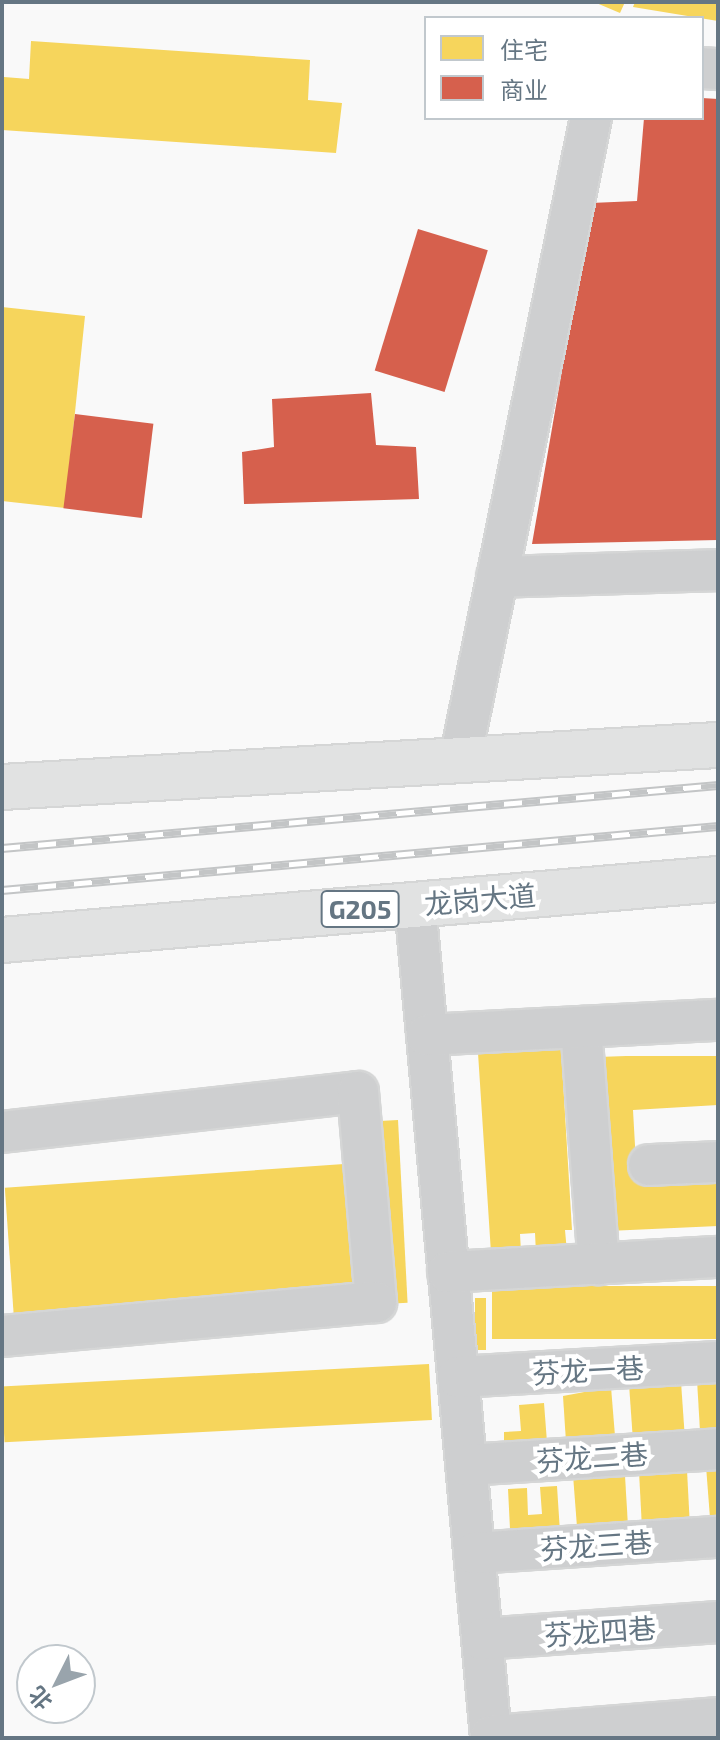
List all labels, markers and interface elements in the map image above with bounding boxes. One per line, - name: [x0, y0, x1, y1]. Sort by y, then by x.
- legend: [424, 16, 704, 120]
- text: 住宅: [500, 35, 548, 64]
- text: 商业: [500, 75, 548, 104]
- street label: 龙岗大道: [423, 877, 537, 921]
- road number: G205: [320, 887, 400, 931]
- street label: 芬龙一巷: [531, 1350, 645, 1390]
- street label: 芬龙二巷: [535, 1436, 649, 1478]
- street label: 芬龙三巷: [539, 1524, 653, 1566]
- street label: 芬龙四巷: [543, 1610, 657, 1652]
- north arrow: [16, 1644, 96, 1724]
- text: 北: [23, 1682, 57, 1716]

